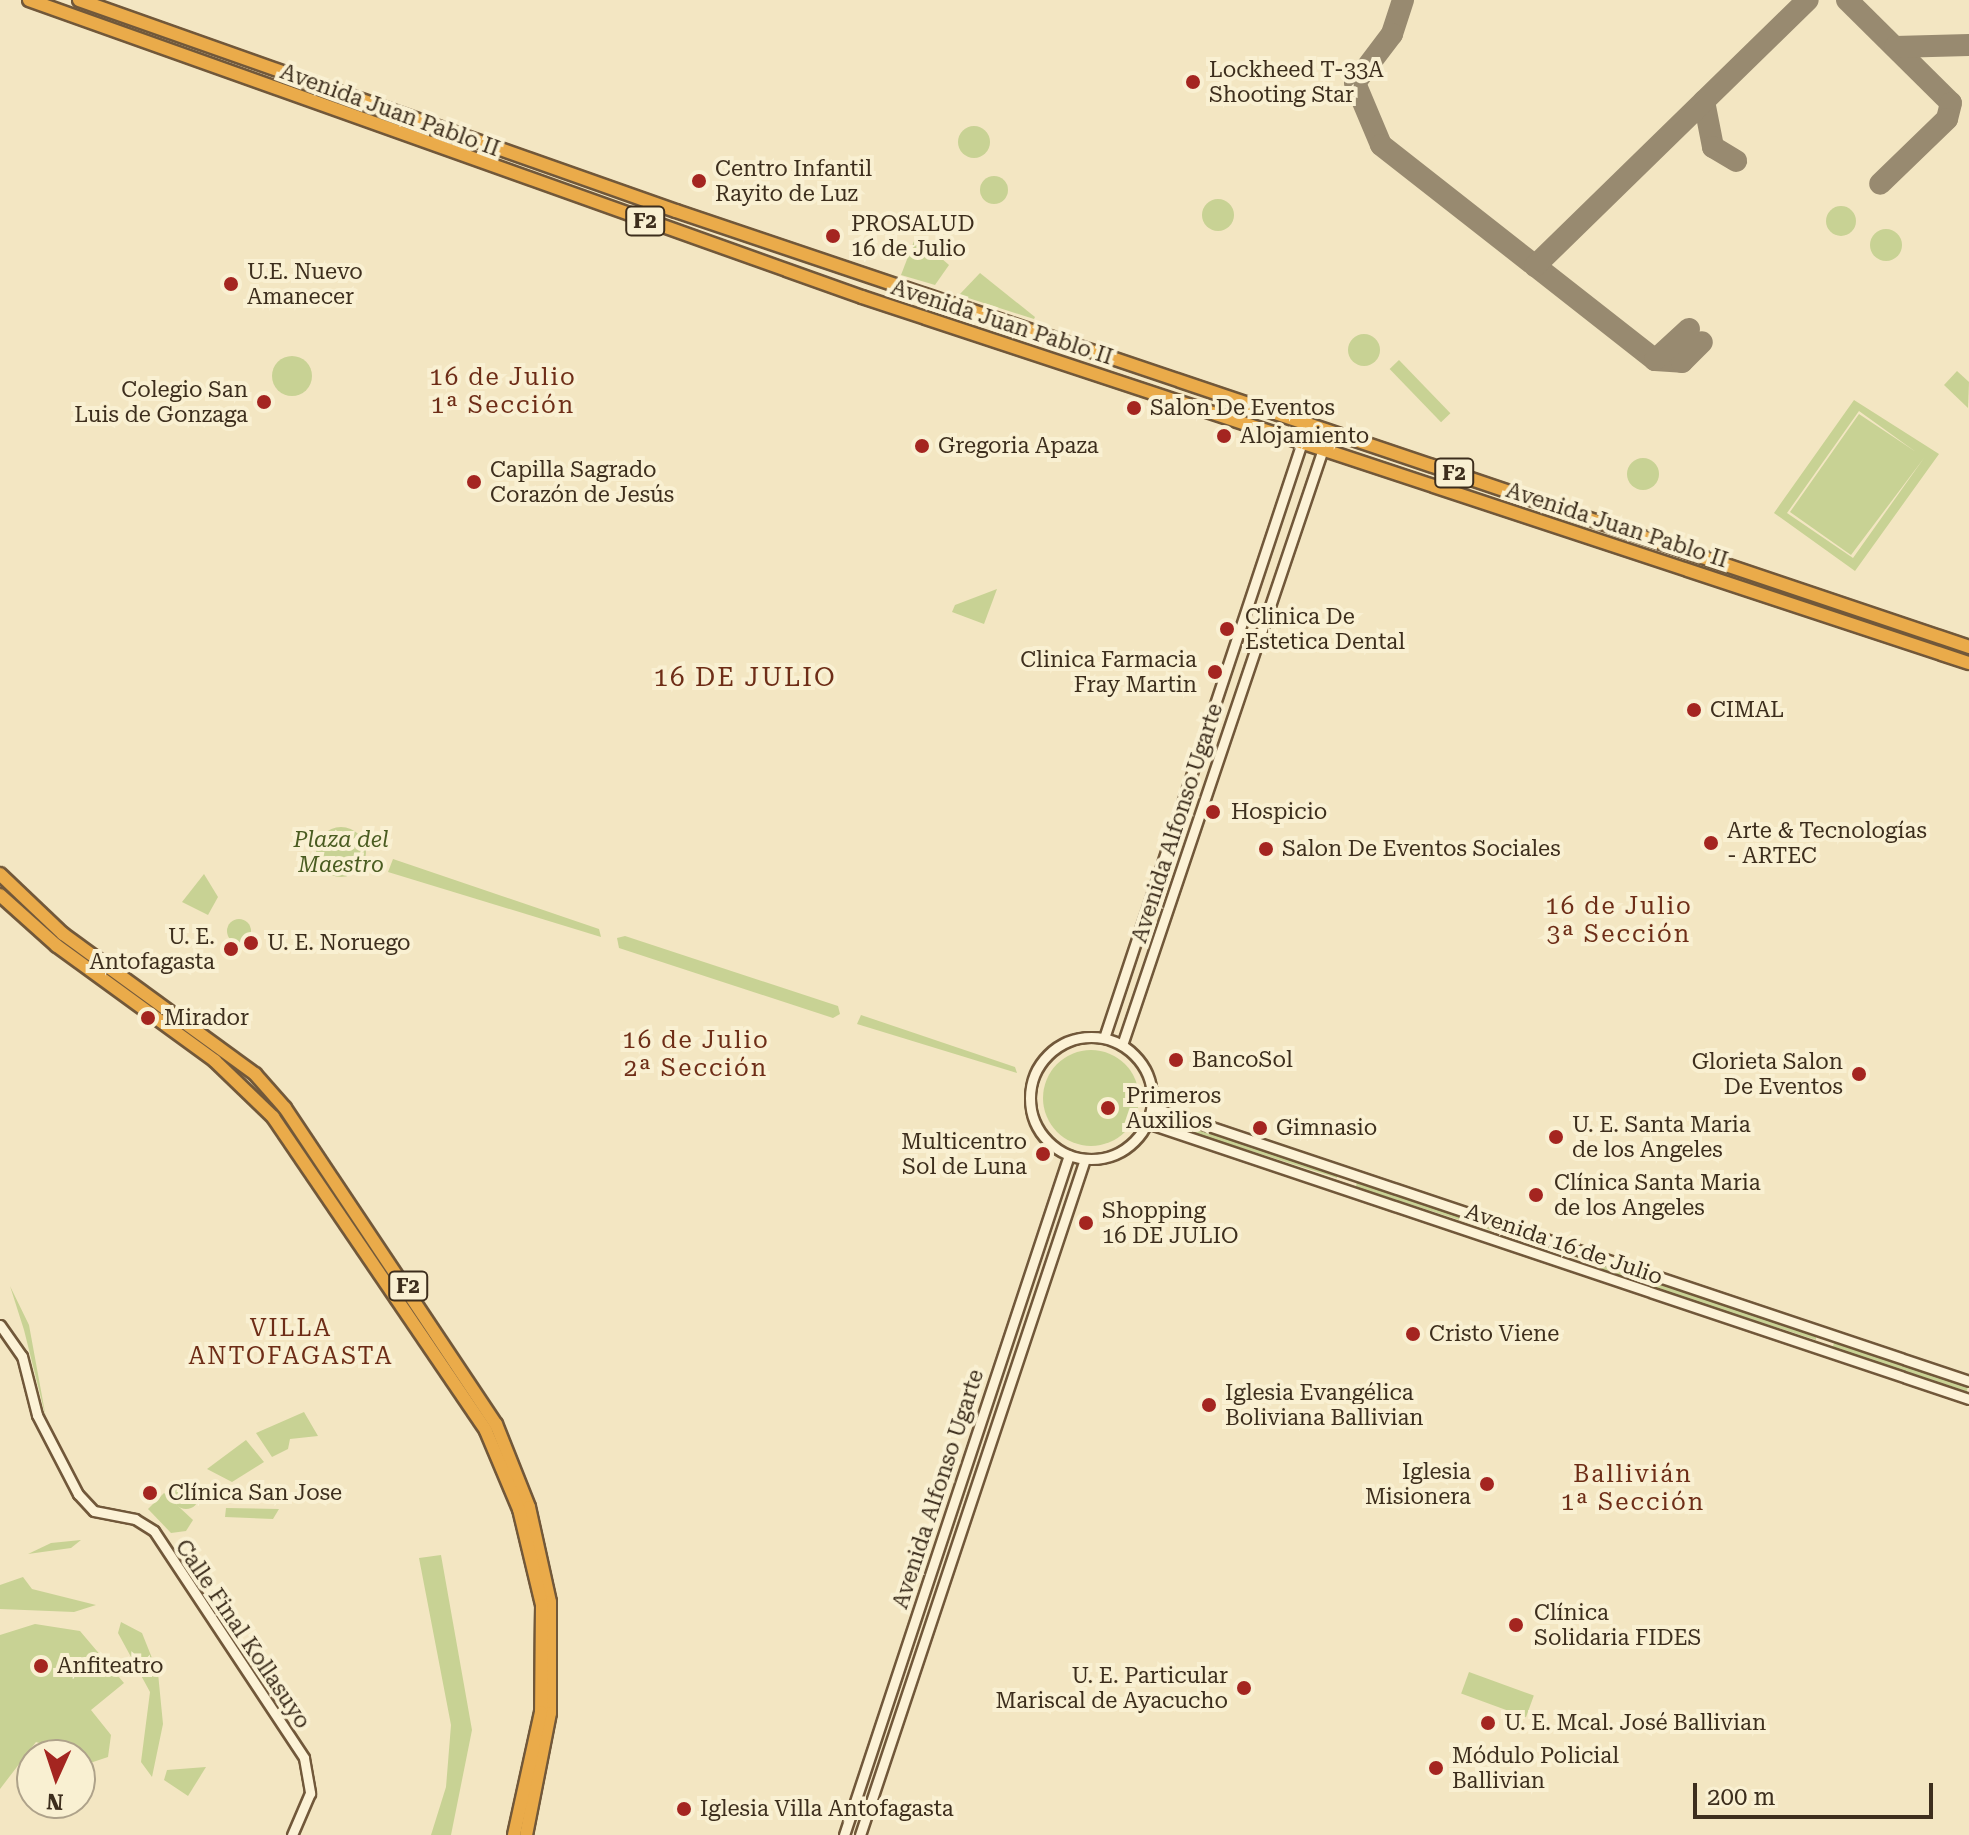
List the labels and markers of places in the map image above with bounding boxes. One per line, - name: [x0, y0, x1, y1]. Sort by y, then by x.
- place label: Lockheed T-33A Shooting Star: [1209, 56, 1384, 108]
- marker: Lockheed T-33A Shooting Star: [1184, 73, 1202, 91]
- place label: Centro Infantil Rayito de Luz: [715, 155, 872, 206]
- marker: Centro Infantil Rayito de Luz: [690, 172, 708, 190]
- place label: PROSALUD 16 de Julio: [851, 210, 974, 262]
- marker: PROSALUD 16 de Julio: [822, 225, 844, 247]
- place label: U.E. Nuevo Amanecer: [247, 258, 363, 310]
- marker: U.E. Nuevo Amanecer: [222, 275, 240, 293]
- place label: Colegio San Luis de Gonzaga: [74, 376, 248, 428]
- marker: Colegio San Luis de Gonzaga: [255, 393, 273, 411]
- place label: Salon De Eventos: [1150, 395, 1335, 421]
- marker: Salon De Eventos: [1125, 399, 1143, 417]
- place label: Alojamiento: [1240, 423, 1369, 449]
- marker: Alojamiento: [1215, 427, 1233, 445]
- place label: Gregoria Apaza: [938, 433, 1099, 459]
- marker: Gregoria Apaza: [913, 437, 931, 455]
- place label: Capilla Sagrado Corazón de Jesús: [490, 456, 674, 508]
- marker: Capilla Sagrado Corazón de Jesús: [465, 473, 483, 491]
- place label: Clinica De Estetica Dental: [1245, 603, 1405, 654]
- marker: Clinica De Estetica Dental: [1216, 618, 1238, 640]
- place label: Clinica Farmacia Fray Martin: [1020, 646, 1197, 698]
- marker: Clinica Farmacia Fray Martin: [1204, 661, 1226, 683]
- place label: CIMAL: [1710, 697, 1784, 723]
- marker: CIMAL: [1685, 701, 1703, 719]
- place label: Hospicio: [1231, 799, 1327, 825]
- marker: Hospicio: [1202, 801, 1224, 823]
- place label: Arte & Tecnologías - ARTEC: [1727, 817, 1927, 868]
- marker: Arte & Tecnologías - ARTEC: [1702, 834, 1720, 852]
- place label: Salon De Eventos Sociales: [1282, 836, 1561, 862]
- marker: Salon De Eventos Sociales: [1257, 840, 1275, 858]
- place label: U. E. Antofagasta: [89, 923, 215, 974]
- place label: U. E. Noruego: [267, 930, 411, 956]
- marker: U. E. Noruego: [242, 934, 260, 952]
- marker: U. E. Antofagasta: [222, 940, 240, 958]
- place label: Mirador: [164, 1005, 249, 1031]
- marker: Mirador: [139, 1009, 157, 1027]
- place label: BancoSol: [1192, 1047, 1293, 1073]
- place label: Glorieta Salon De Eventos: [1692, 1048, 1843, 1100]
- marker: BancoSol: [1167, 1051, 1185, 1069]
- marker: Glorieta Salon De Eventos: [1850, 1065, 1868, 1083]
- place label: Primeros Auxilios: [1126, 1082, 1221, 1134]
- marker: Primeros Auxilios: [1097, 1097, 1119, 1119]
- place label: U. E. Santa Maria de los Angeles: [1572, 1111, 1751, 1162]
- place label: Gimnasio: [1276, 1115, 1377, 1141]
- marker: Gimnasio: [1251, 1119, 1269, 1137]
- place label: Multicentro Sol de Luna: [901, 1128, 1027, 1180]
- marker: U. E. Santa Maria de los Angeles: [1547, 1128, 1565, 1146]
- marker: Multicentro Sol de Luna: [1034, 1145, 1052, 1163]
- place label: Clínica Santa Maria de los Angeles: [1554, 1169, 1761, 1220]
- marker: Clínica Santa Maria de los Angeles: [1525, 1184, 1547, 1206]
- place label: Shopping 16 DE JULIO: [1102, 1197, 1238, 1248]
- marker: Shopping 16 DE JULIO: [1077, 1214, 1095, 1232]
- place label: Cristo Viene: [1429, 1321, 1559, 1347]
- marker: Cristo Viene: [1404, 1325, 1422, 1343]
- place label: Iglesia Evangélica Boliviana Ballivian: [1225, 1379, 1424, 1430]
- marker: Iglesia Evangélica Boliviana Ballivian: [1200, 1396, 1218, 1414]
- place label: Iglesia Misionera: [1365, 1458, 1471, 1510]
- marker: Iglesia Misionera: [1478, 1475, 1496, 1493]
- place label: Clínica San Jose: [168, 1480, 342, 1506]
- marker: Clínica San Jose: [139, 1482, 161, 1504]
- place label: Clínica Solidaria FIDES: [1534, 1599, 1701, 1650]
- marker: Clínica Solidaria FIDES: [1505, 1614, 1527, 1636]
- place label: Anfiteatro: [57, 1653, 164, 1679]
- marker: Anfiteatro: [32, 1657, 50, 1675]
- place label: U. E. Particular Mariscal de Ayacucho: [995, 1662, 1228, 1714]
- marker: U. E. Particular Mariscal de Ayacucho: [1235, 1679, 1253, 1697]
- place label: U. E. Mcal. José Ballivian: [1504, 1710, 1766, 1736]
- marker: U. E. Mcal. José Ballivian: [1479, 1714, 1497, 1732]
- place label: Módulo Policial Ballivian: [1452, 1742, 1619, 1794]
- marker: Módulo Policial Ballivian: [1427, 1759, 1445, 1777]
- place label: Iglesia Villa Antofagasta: [700, 1796, 954, 1822]
- marker: Iglesia Villa Antofagasta: [675, 1800, 693, 1818]

